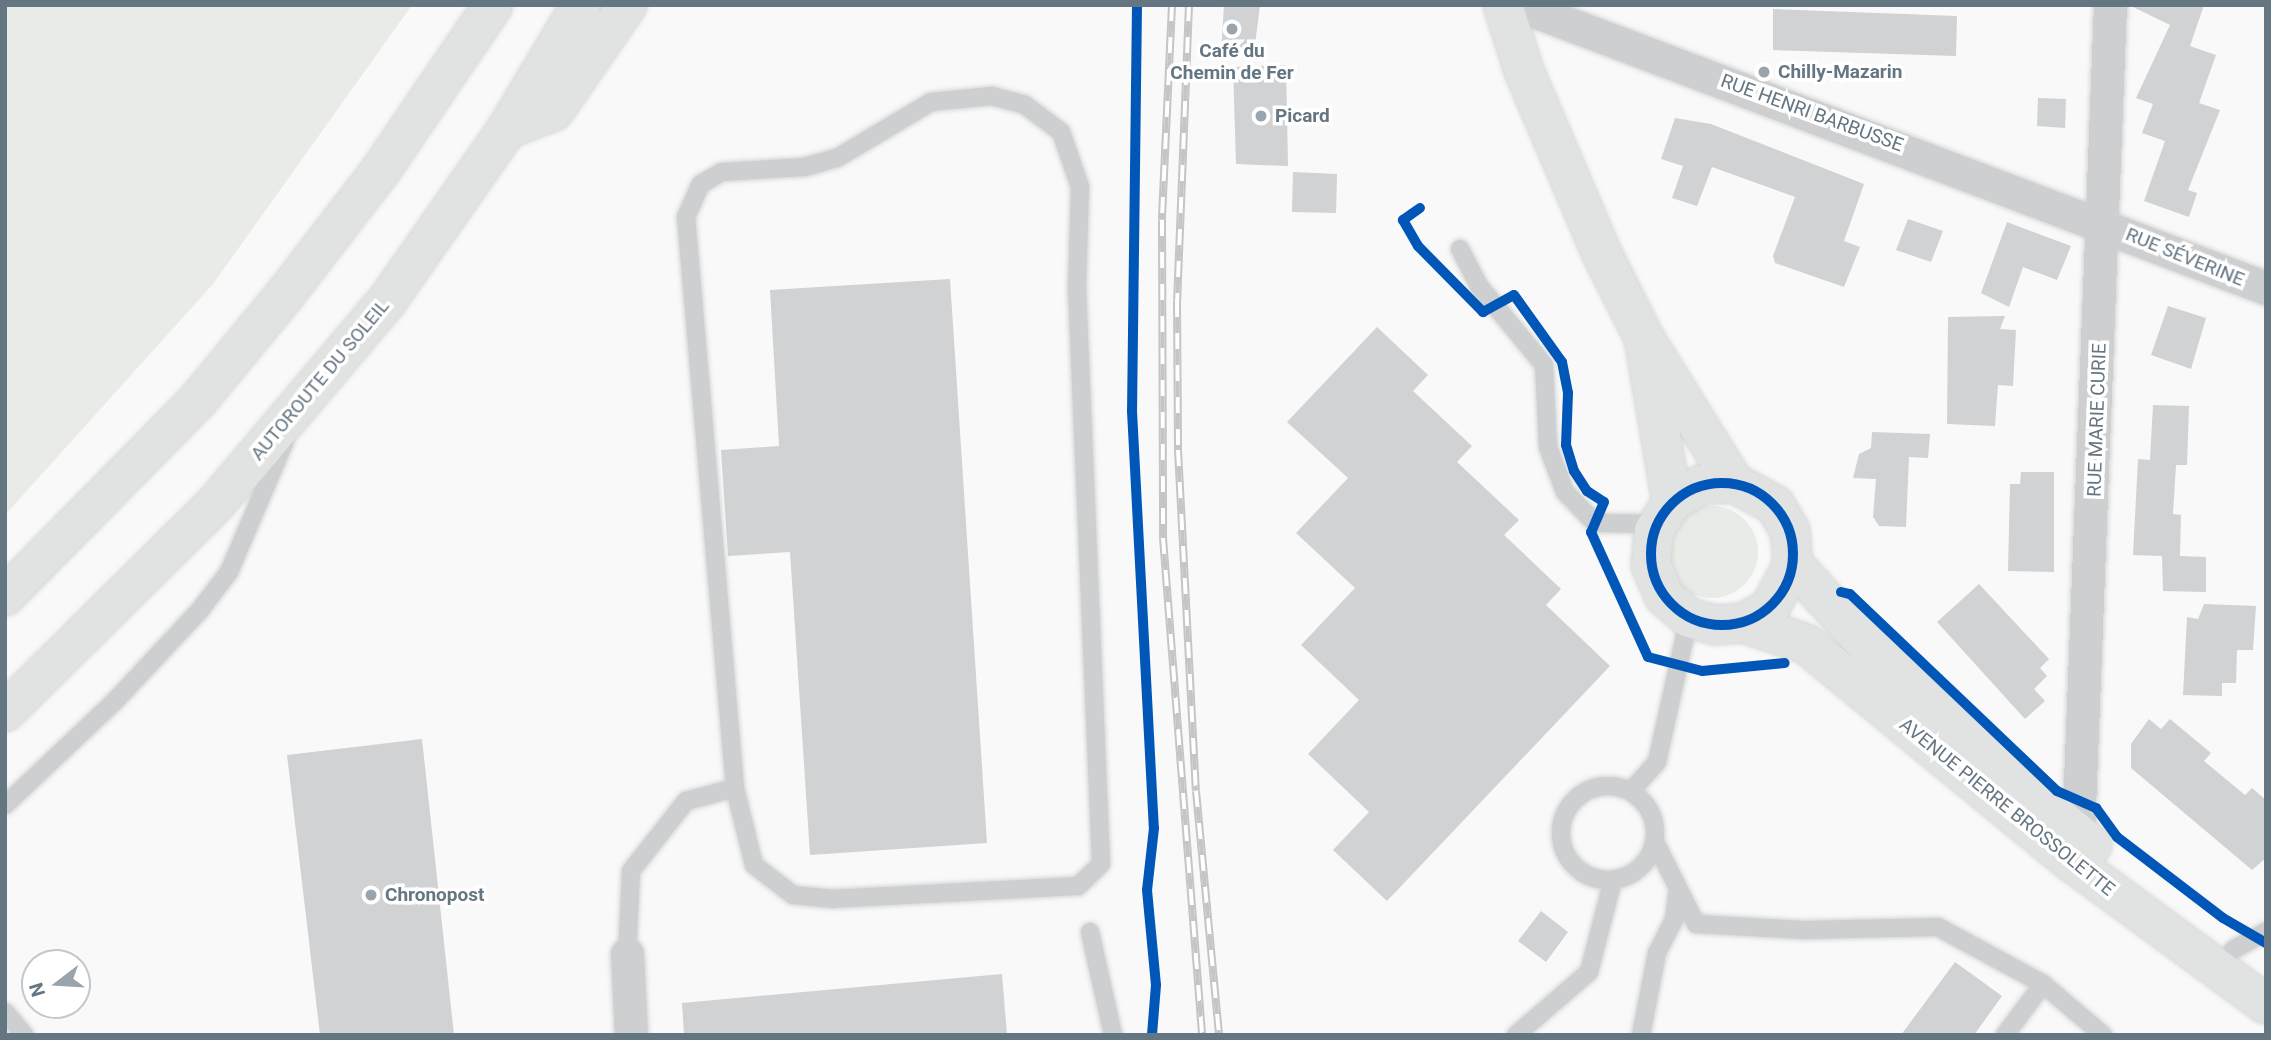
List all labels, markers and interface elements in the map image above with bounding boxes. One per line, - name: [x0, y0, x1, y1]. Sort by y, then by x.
- marker: Café du Chemin de Fer: [1224, 21, 1240, 37]
- place label: Café du Chemin de Fer: [1170, 40, 1294, 84]
- place label: Chilly-Mazarin: [1778, 61, 1902, 83]
- marker: Chilly-Mazarin: [1756, 64, 1772, 80]
- street label: RUE HENRI BARBUSSE: [1718, 69, 1906, 157]
- place label: Picard: [1275, 105, 1330, 127]
- marker: Picard: [1253, 108, 1269, 124]
- street label: RUE SÉVERINE: [2122, 223, 2248, 291]
- street label: AUTOROUTE DU SOLEIL: [246, 295, 394, 465]
- street label: RUE MARIE CURIE: [2083, 343, 2111, 497]
- street label: AVENUE PIERRE BROSSOLETTE: [1895, 713, 2119, 901]
- place label: Chronopost: [385, 884, 484, 906]
- marker: Chronopost: [363, 887, 379, 903]
- north arrow: [21, 949, 91, 1019]
- text: N: [24, 980, 50, 999]

